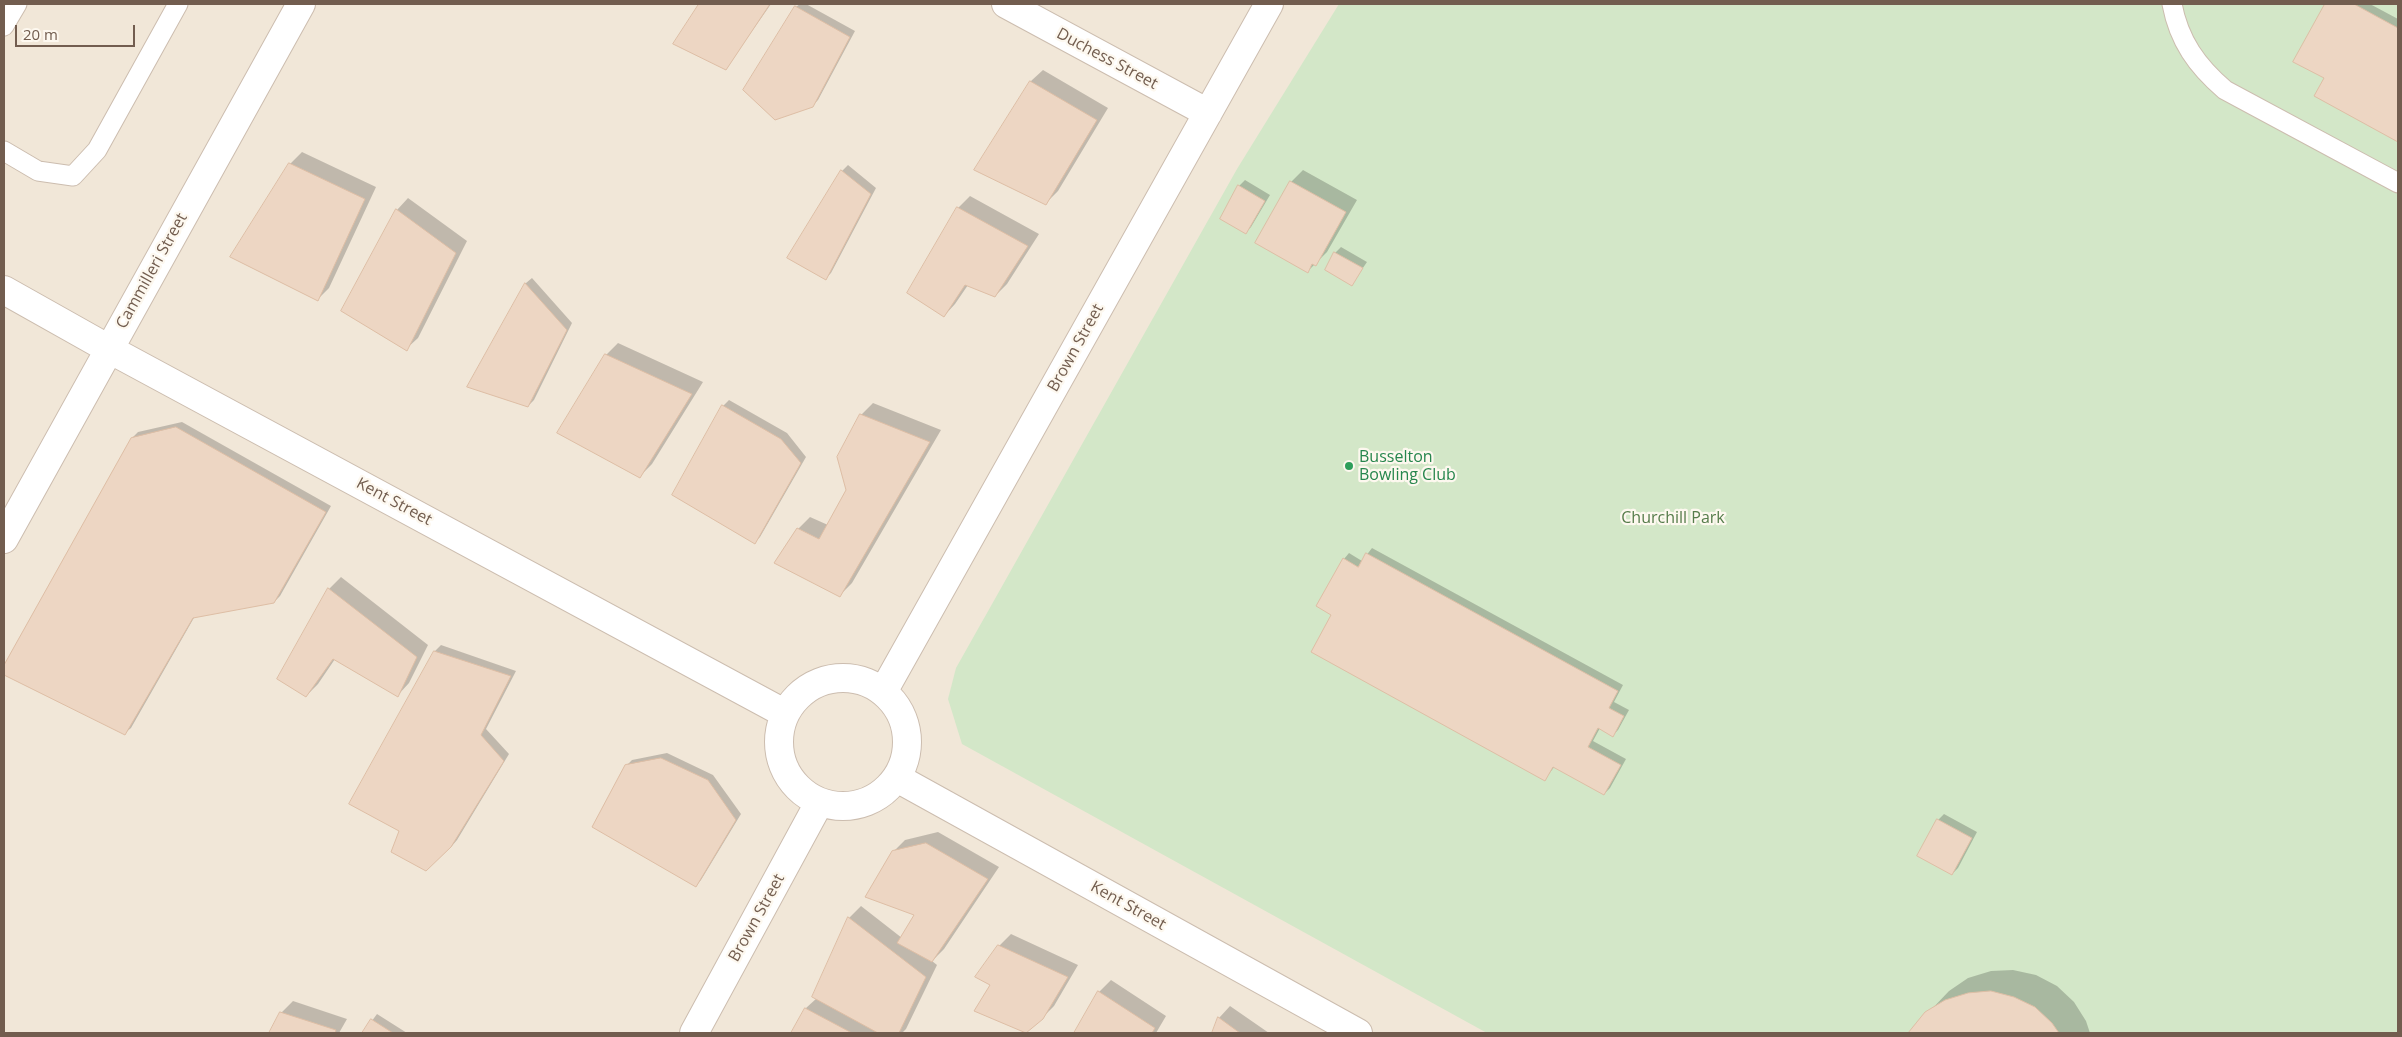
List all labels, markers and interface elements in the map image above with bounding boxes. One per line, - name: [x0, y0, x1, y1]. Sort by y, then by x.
- scale bar: [18, 15, 138, 47]
- text: 20 m: [23, 24, 58, 44]
- street label: Duchess Street: [1053, 24, 1161, 94]
- street label: Cammilleri Street: [112, 210, 192, 332]
- street label: Brown Street: [1044, 301, 1108, 395]
- place label: Busselton Bowling Club: [1359, 447, 1456, 485]
- marker: Busselton Bowling Club: [1343, 460, 1355, 472]
- street label: Kent Street: [353, 474, 435, 530]
- park label: Churchill Park: [1621, 508, 1725, 528]
- street label: Brown Street: [725, 871, 789, 965]
- street label: Kent Street: [1087, 877, 1169, 935]

